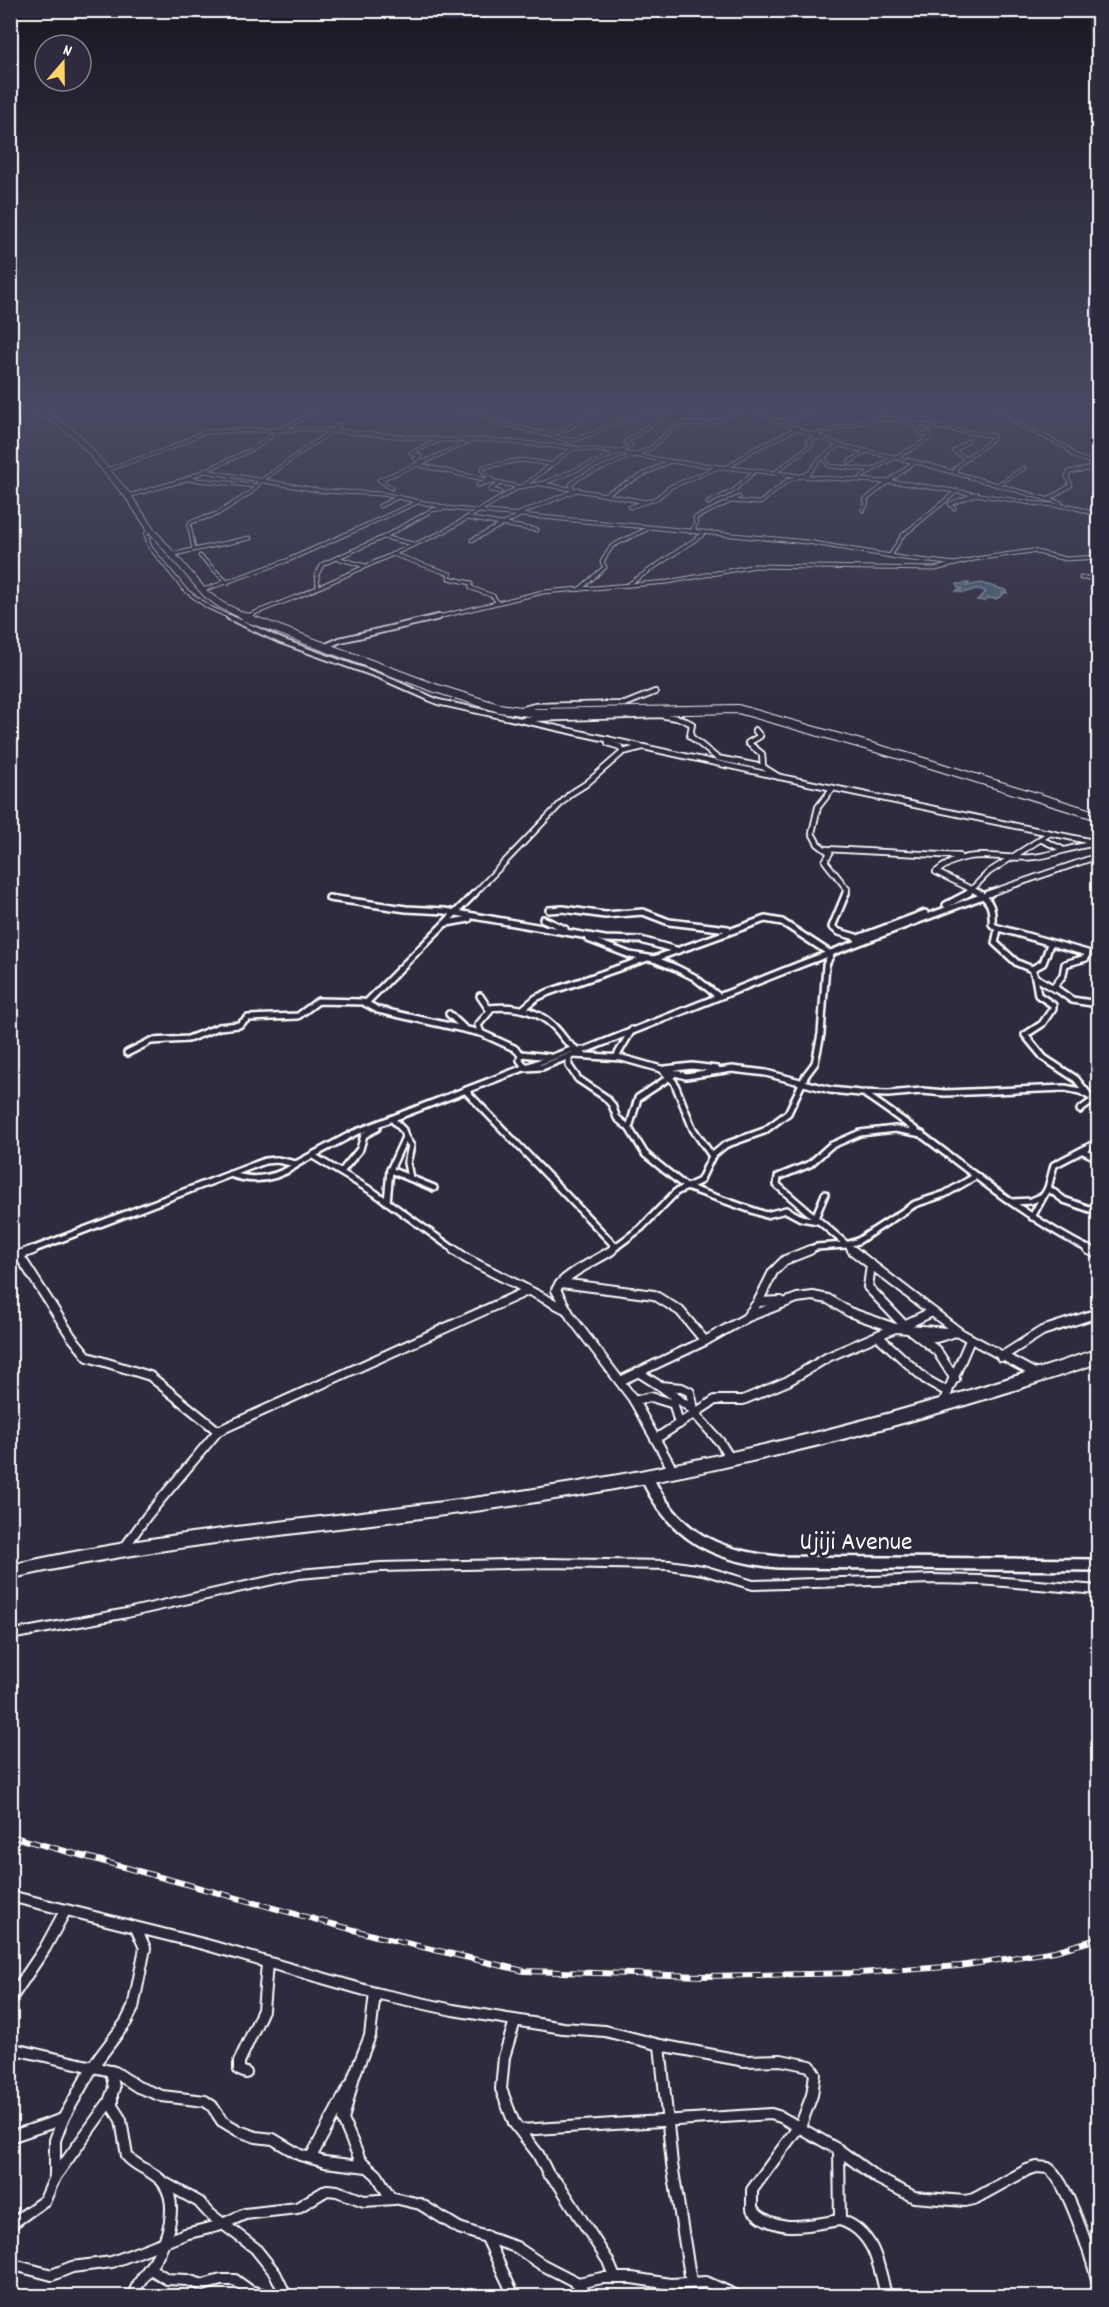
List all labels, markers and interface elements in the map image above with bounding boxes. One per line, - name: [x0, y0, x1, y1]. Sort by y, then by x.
- north arrow: [33, 33, 93, 93]
- text: N: [60, 39, 75, 63]
- street label: Ujiji Avenue: [800, 1525, 912, 1562]

